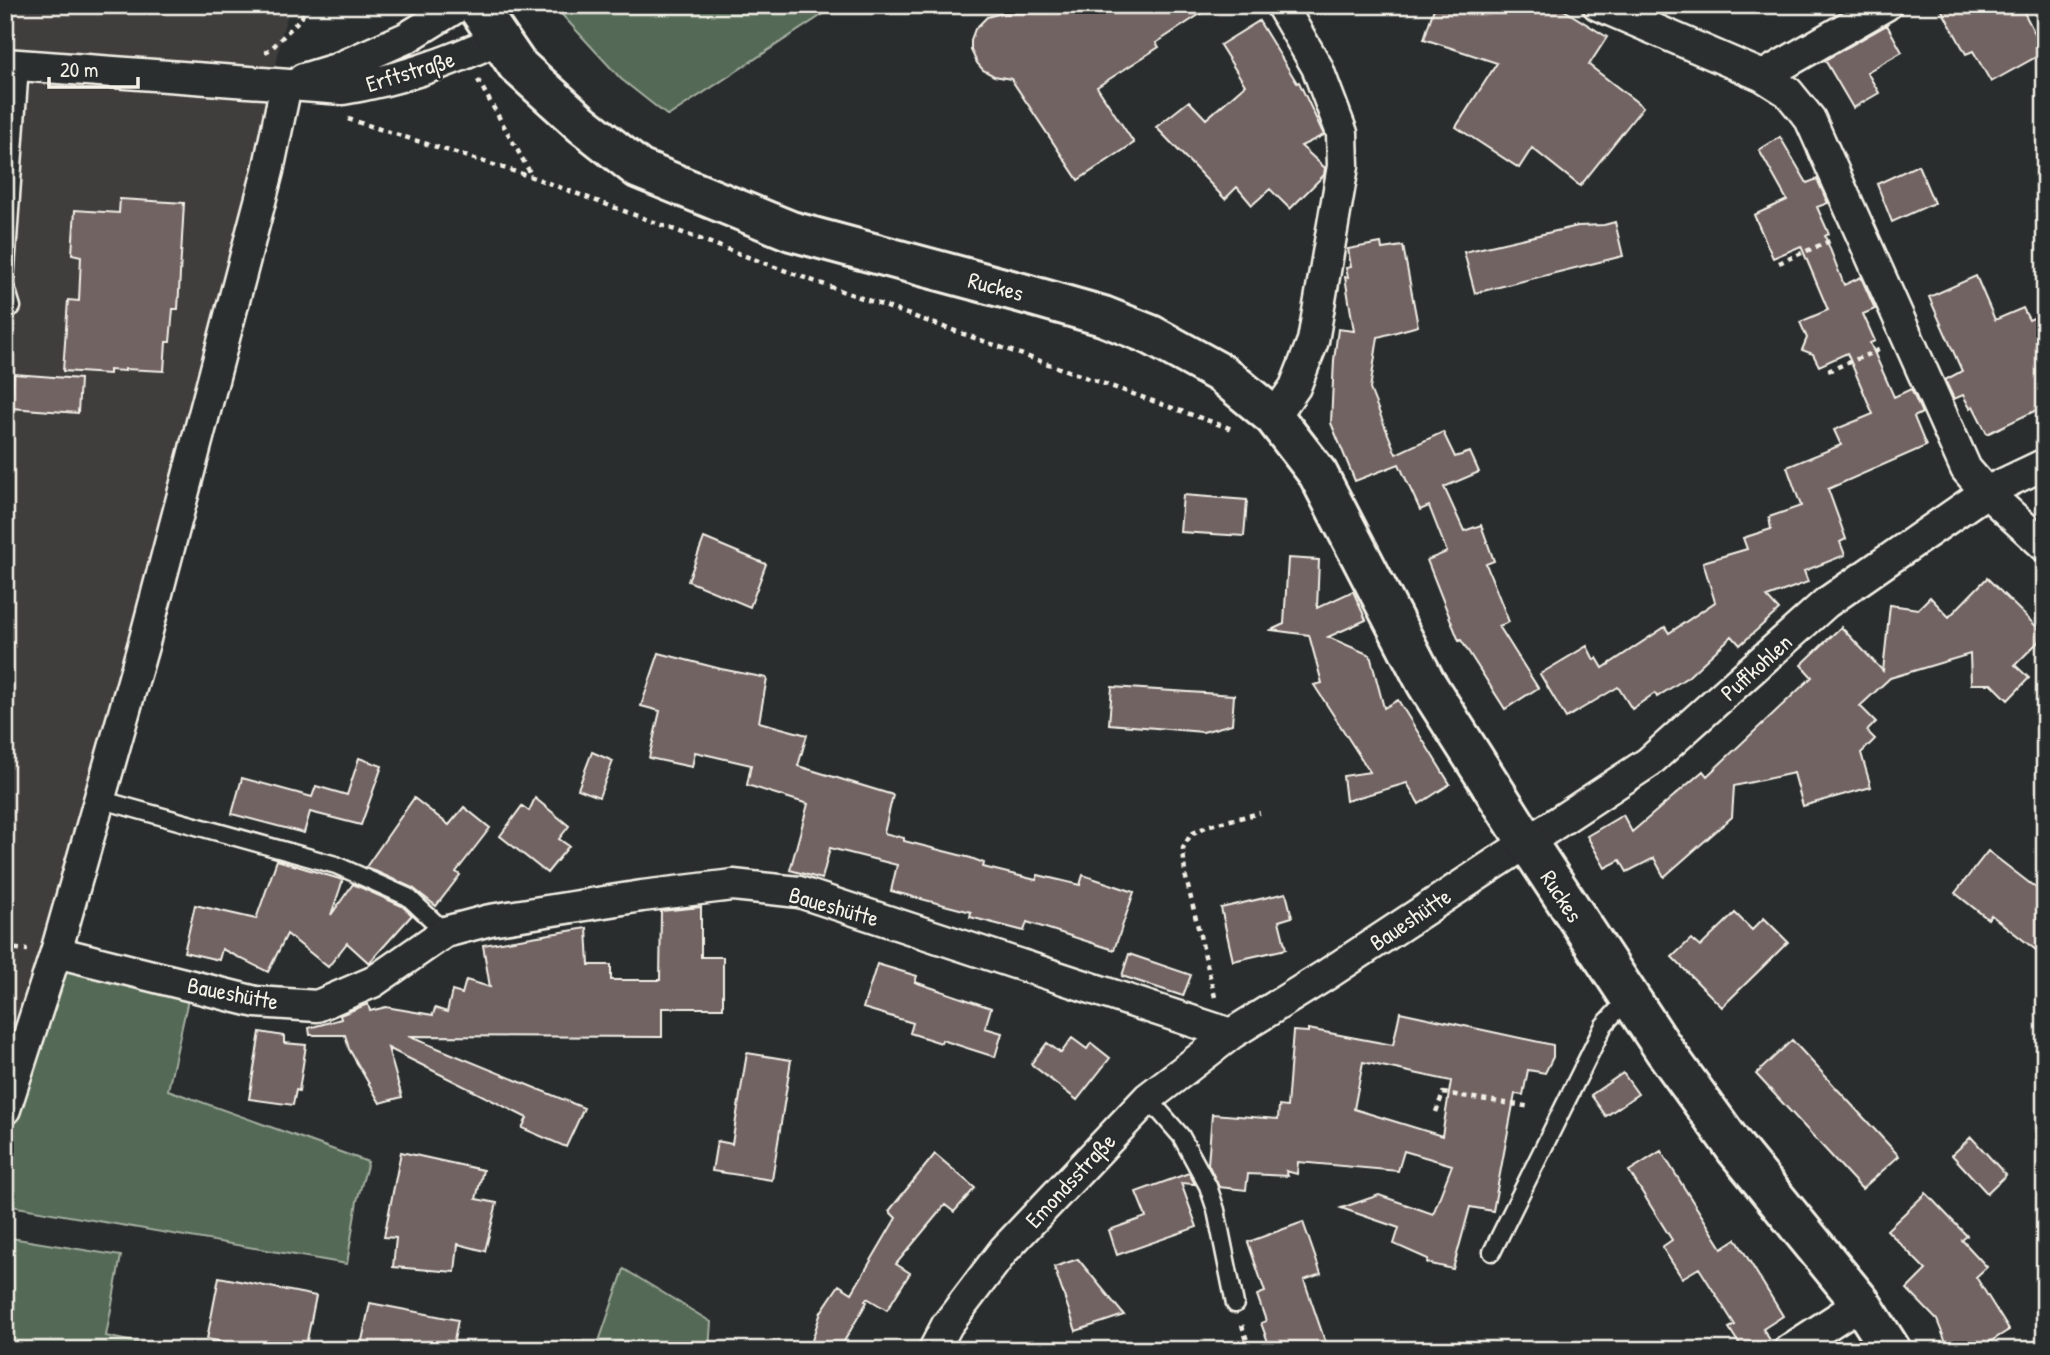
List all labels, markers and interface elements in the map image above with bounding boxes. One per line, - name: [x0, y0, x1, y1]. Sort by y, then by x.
- street label: Erftstraße: [362, 43, 458, 99]
- scale bar: [49, 46, 138, 90]
- text: 20 m: [60, 55, 98, 84]
- street label: Ruckes: [965, 264, 1027, 308]
- street label: Puffkohlen: [1713, 627, 1799, 707]
- street label: Ruckes: [1534, 864, 1590, 928]
- street label: Baueshütte: [786, 878, 882, 934]
- street label: Baueshütte: [1363, 881, 1457, 957]
- street label: Baueshütte: [185, 969, 281, 1017]
- street label: Emondsstraße: [1018, 1126, 1122, 1234]

